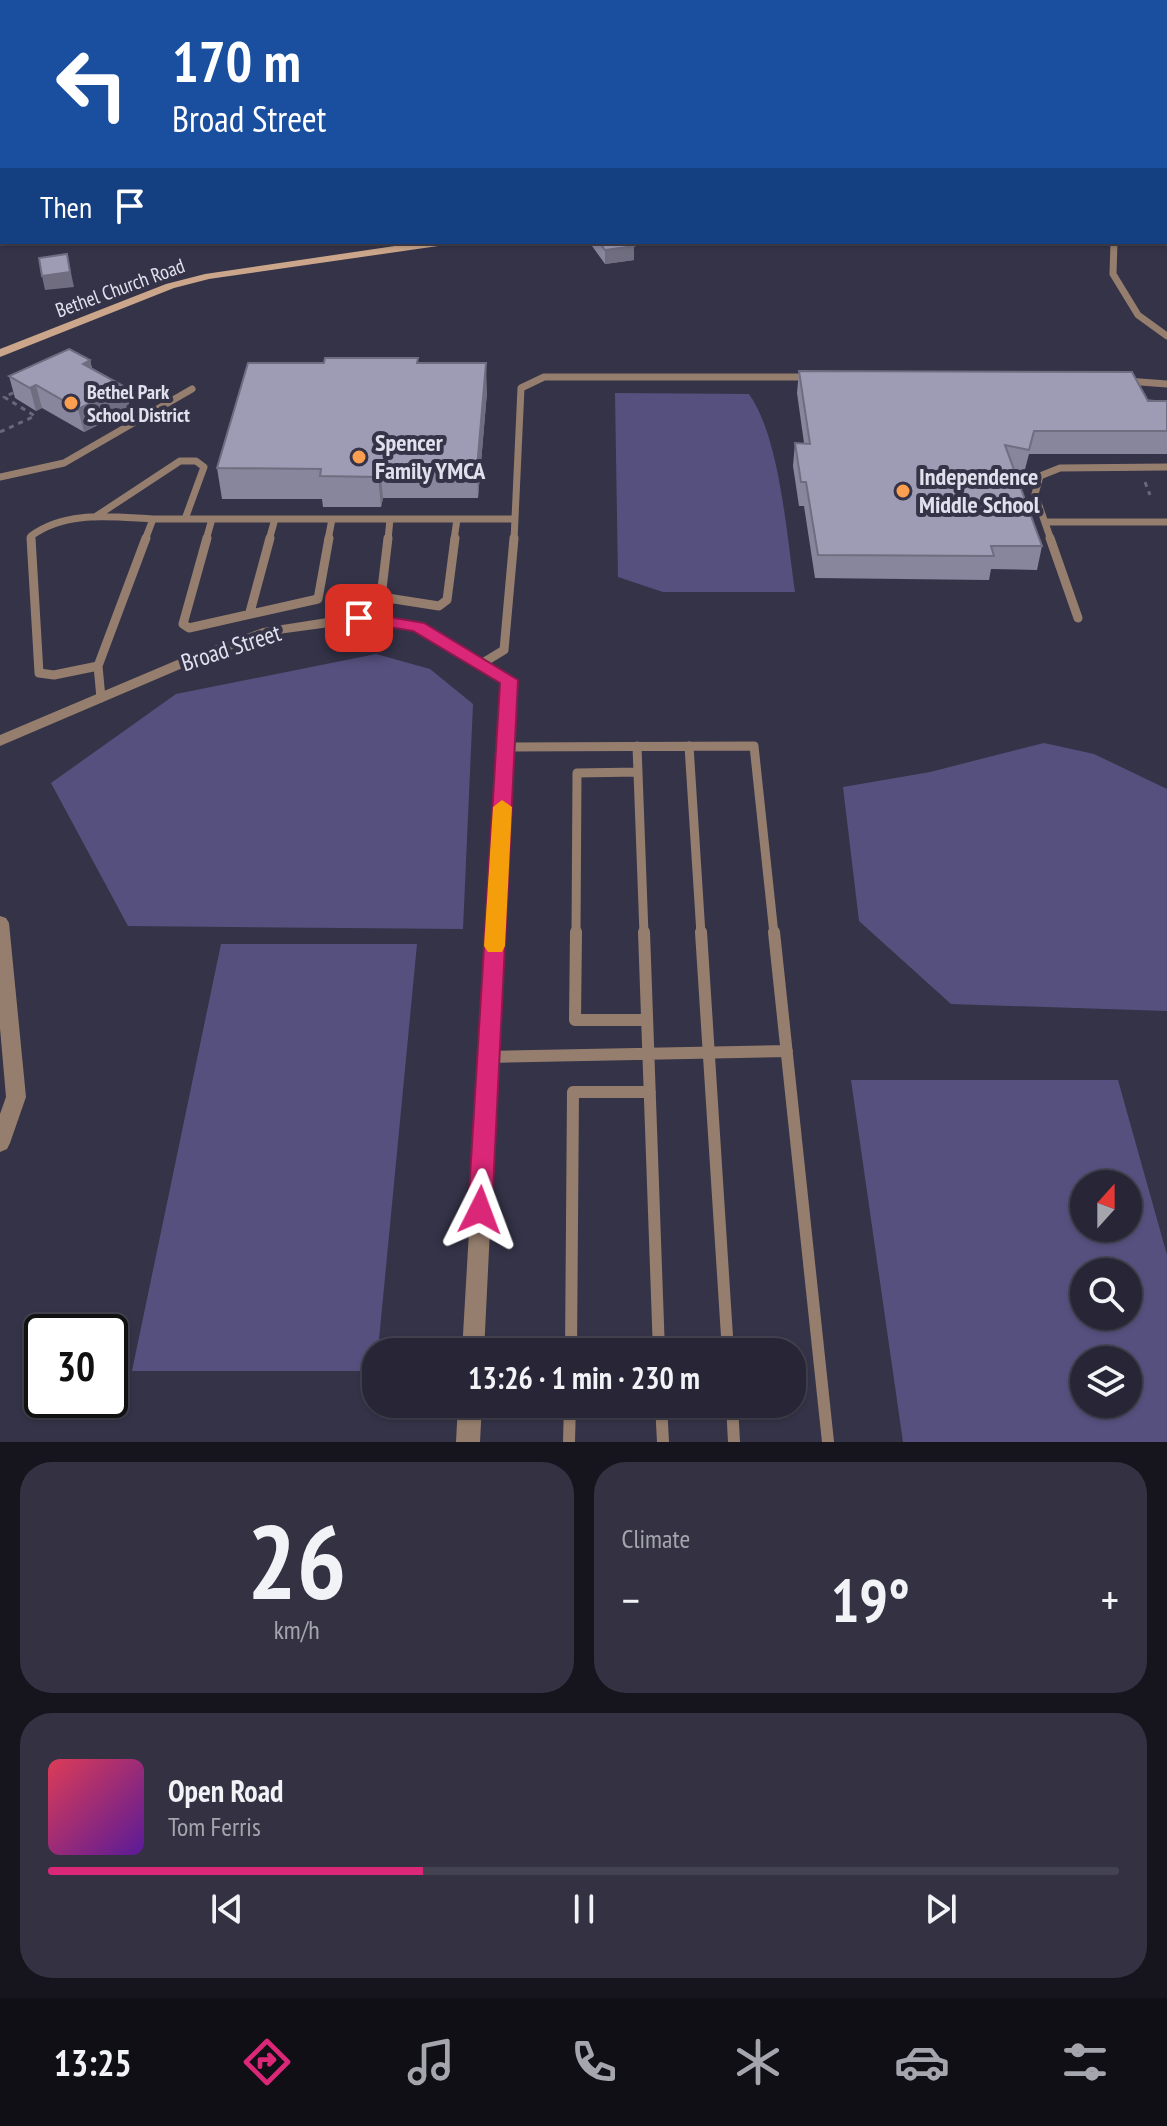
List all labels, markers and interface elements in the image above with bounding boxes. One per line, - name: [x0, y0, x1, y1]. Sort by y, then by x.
- text: 170 m: [172, 25, 301, 97]
- icon: left: [40, 32, 144, 136]
- text: Broad Street: [172, 95, 327, 142]
- icon: arrive: [108, 184, 152, 228]
- text: Then: [40, 187, 92, 226]
- street label: Bethel Church Road: [52, 253, 188, 323]
- place label: Bethel Park School District: [87, 379, 190, 428]
- marker: Bethel Park School District: [62, 394, 80, 412]
- place label: Spencer Family YMCA: [375, 427, 486, 486]
- marker: Spencer Family YMCA: [350, 448, 368, 466]
- place label: Independence Middle School: [919, 461, 1040, 520]
- marker: Independence Middle School: [894, 482, 912, 500]
- pin: [325, 584, 393, 652]
- icon: arrive: [337, 596, 381, 640]
- street label: Broad Street: [177, 617, 285, 678]
- position arrow: [438, 1168, 522, 1252]
- north arrow: [1070, 1170, 1142, 1242]
- map controls: [1070, 1170, 1142, 1418]
- button: search: [1070, 1258, 1142, 1330]
- speed limit sign: 30: [24, 1314, 128, 1418]
- button: layers: [1070, 1346, 1142, 1418]
- text: 13:26 · 1 min · 230 m: [468, 1358, 700, 1397]
- text: 26: [247, 1493, 346, 1628]
- text: Climate: [622, 1522, 690, 1555]
- text: 19°: [831, 1561, 910, 1639]
- text: −: [622, 1571, 640, 1628]
- text: +: [1101, 1571, 1119, 1628]
- text: km/h: [274, 1613, 320, 1646]
- text: Open Road: [168, 1771, 283, 1810]
- text: Tom Ferris: [168, 1810, 261, 1843]
- icon: previous: [205, 1887, 249, 1931]
- icon: pause: [562, 1887, 606, 1931]
- icon: next: [919, 1887, 963, 1931]
- icon: directions: [239, 2034, 295, 2090]
- icon: music: [403, 2034, 459, 2090]
- icon: phone: [566, 2034, 622, 2090]
- icon: climate: [730, 2034, 786, 2090]
- icon: car: [894, 2034, 950, 2090]
- icon: filters: [1057, 2034, 1113, 2090]
- text: 13:25: [54, 2039, 132, 2086]

